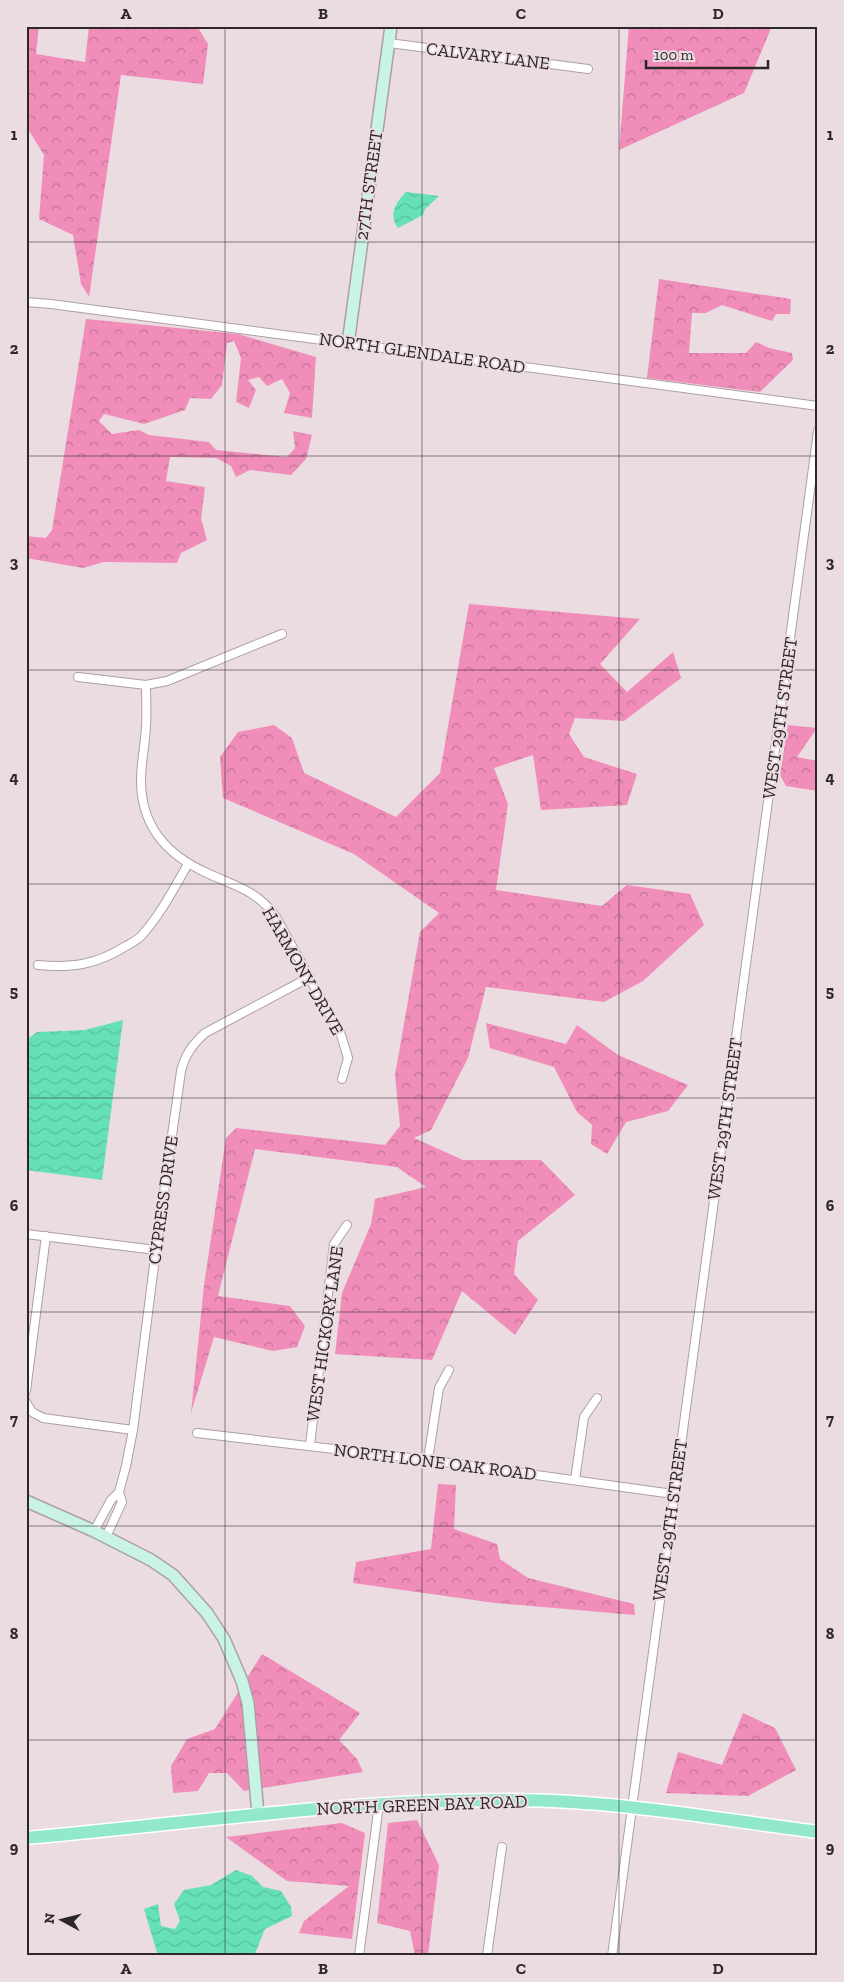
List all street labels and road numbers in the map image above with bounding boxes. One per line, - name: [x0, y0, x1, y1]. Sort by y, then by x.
- street label: CALVARY LANE: [425, 37, 551, 75]
- street label: 27TH STREET: [350, 129, 388, 241]
- street label: NORTH GLENDALE ROAD: [317, 328, 527, 378]
- street label: WEST 29TH STREET: [758, 635, 802, 801]
- street label: HARMONY DRIVE: [257, 903, 349, 1039]
- street label: WEST 29TH STREET: [703, 1036, 747, 1202]
- street label: CYPRESS DRIVE: [143, 1134, 183, 1266]
- street label: WEST HICKORY LANE: [302, 1245, 348, 1423]
- street label: WEST 29TH STREET: [648, 1437, 692, 1603]
- street label: NORTH LONE OAK ROAD: [332, 1439, 538, 1485]
- street label: NORTH GREEN BAY ROAD: [316, 1790, 528, 1820]

